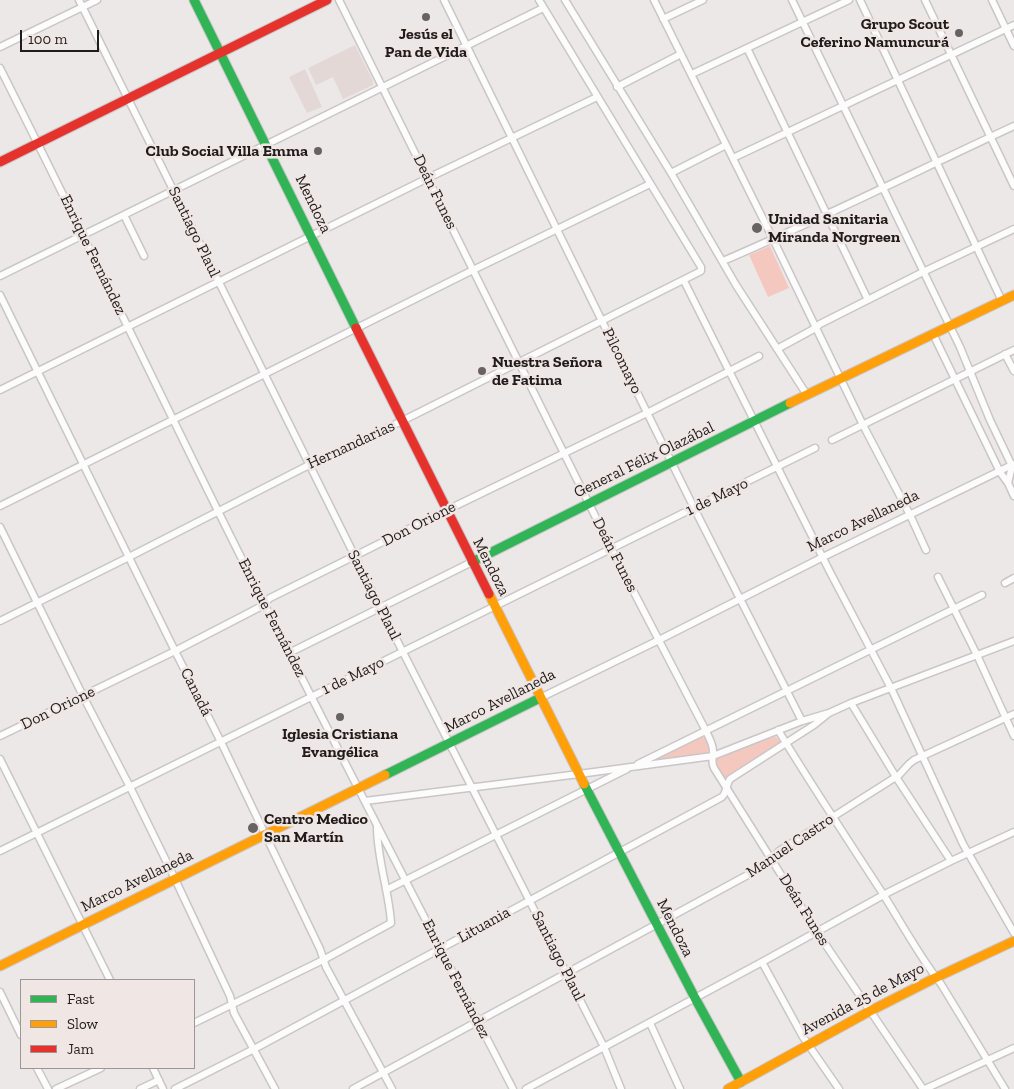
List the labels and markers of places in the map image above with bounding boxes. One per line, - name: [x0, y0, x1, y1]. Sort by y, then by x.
- marker: Jesús el Pan de Vida: [420, 11, 432, 23]
- place label: Grupo Scout Ceferino Namuncurá: [800, 14, 949, 52]
- place label: Jesús el Pan de Vida: [385, 24, 467, 62]
- marker: Grupo Scout Ceferino Namuncurá: [953, 27, 965, 39]
- place label: Club Social Villa Emma: [146, 141, 308, 161]
- marker: Club Social Villa Emma: [312, 145, 324, 157]
- place label: Unidad Sanitaria Miranda Norgreen: [768, 209, 900, 247]
- marker: Unidad Sanitaria Miranda Norgreen: [750, 221, 764, 235]
- place label: Nuestra Señora de Fatima: [492, 352, 602, 390]
- marker: Nuestra Señora de Fatima: [476, 365, 488, 377]
- marker: Iglesia Cristiana Evangélica: [334, 711, 346, 723]
- place label: Iglesia Cristiana Evangélica: [282, 724, 398, 762]
- place label: Centro Medico San Martín: [264, 809, 368, 847]
- marker: Centro Medico San Martín: [246, 821, 260, 835]

